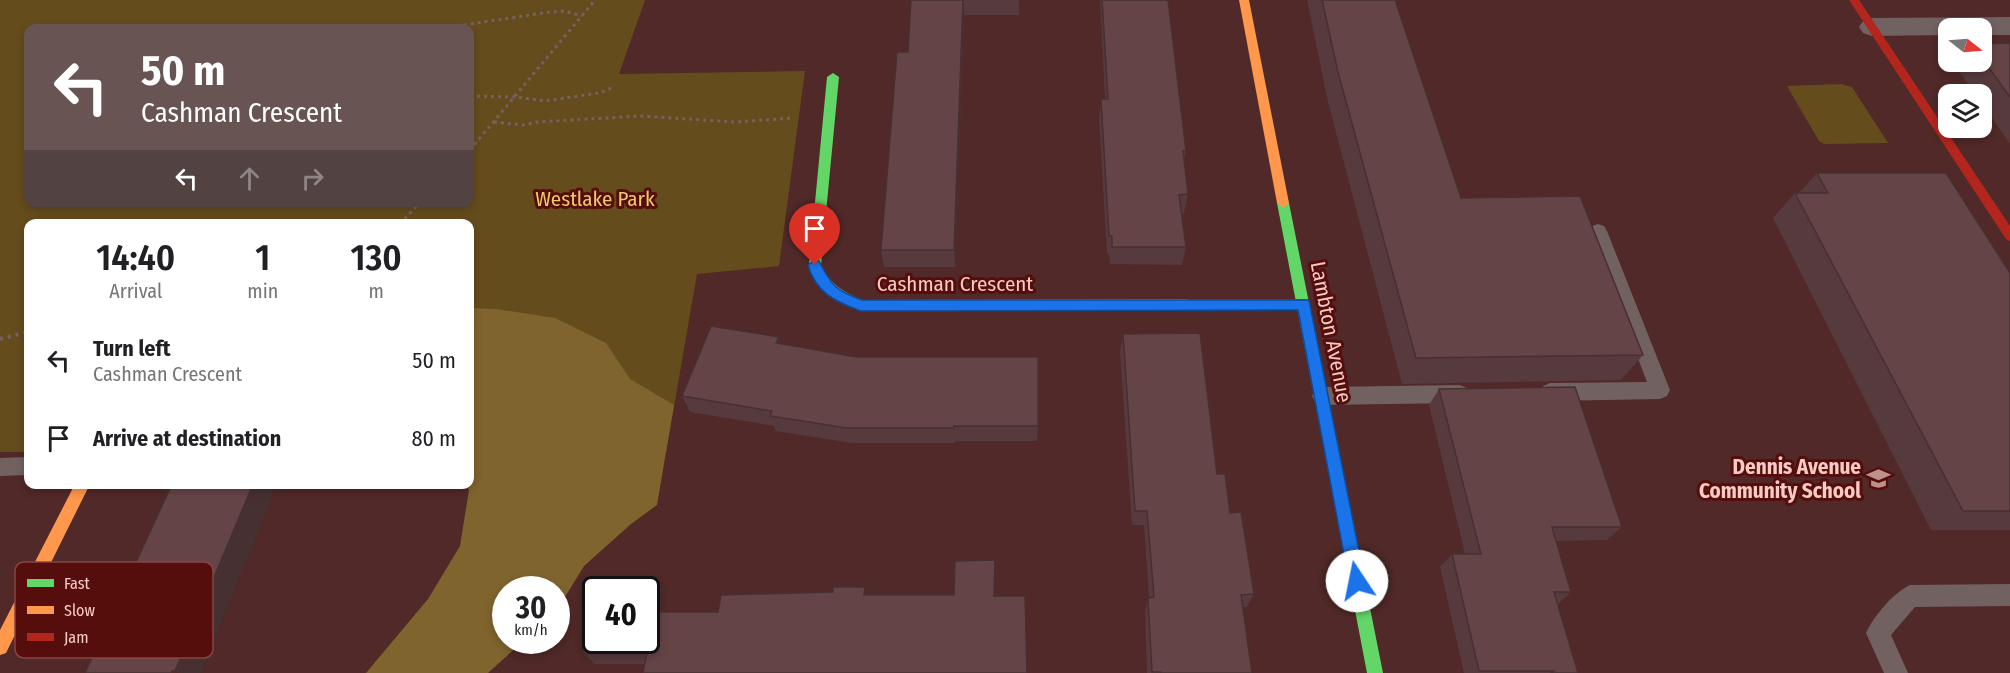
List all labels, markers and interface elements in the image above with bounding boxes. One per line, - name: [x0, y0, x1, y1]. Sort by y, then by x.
- north arrow: [1938, 18, 1992, 72]
- map controls: [1938, 18, 1992, 138]
- text: 50 m: [141, 46, 225, 96]
- icon: left: [42, 48, 120, 126]
- button: layers: [1938, 84, 1992, 138]
- text: Cashman Crescent: [141, 97, 342, 129]
- icon: left: [170, 162, 203, 195]
- icon: ahead: [233, 162, 266, 195]
- icon: right: [296, 162, 329, 195]
- park label: Westlake Park: [535, 186, 655, 212]
- pin: [789, 203, 840, 265]
- icon: arrive: [798, 212, 831, 245]
- text: 14:40: [96, 236, 175, 280]
- text: 1: [255, 236, 270, 280]
- text: 130: [351, 236, 402, 280]
- street label: Lambton Avenue: [1305, 259, 1357, 405]
- street label: Cashman Crescent: [877, 271, 1033, 297]
- text: Arrival: [109, 279, 162, 303]
- text: min: [247, 279, 278, 303]
- text: m: [368, 279, 384, 303]
- text: Turn left: [93, 335, 171, 362]
- icon: left: [42, 344, 75, 377]
- text: 50 m: [412, 347, 456, 374]
- text: Cashman Crescent: [93, 362, 242, 386]
- icon: arrive: [42, 422, 75, 455]
- text: Arrive at destination: [93, 425, 281, 452]
- text: 80 m: [411, 425, 456, 452]
- place label: Dennis Avenue Community School: [1699, 454, 1861, 504]
- school or university icon: Dennis Avenue Community School: [1866, 466, 1892, 492]
- position arrow: [1325, 549, 1389, 613]
- legend: [15, 562, 213, 658]
- text: Fast: [64, 574, 91, 593]
- speed limit sign: 40: [582, 576, 660, 654]
- text: 30: [516, 590, 546, 626]
- text: Slow: [64, 601, 95, 620]
- text: km/h: [514, 621, 548, 639]
- text: Jam: [64, 628, 89, 647]

